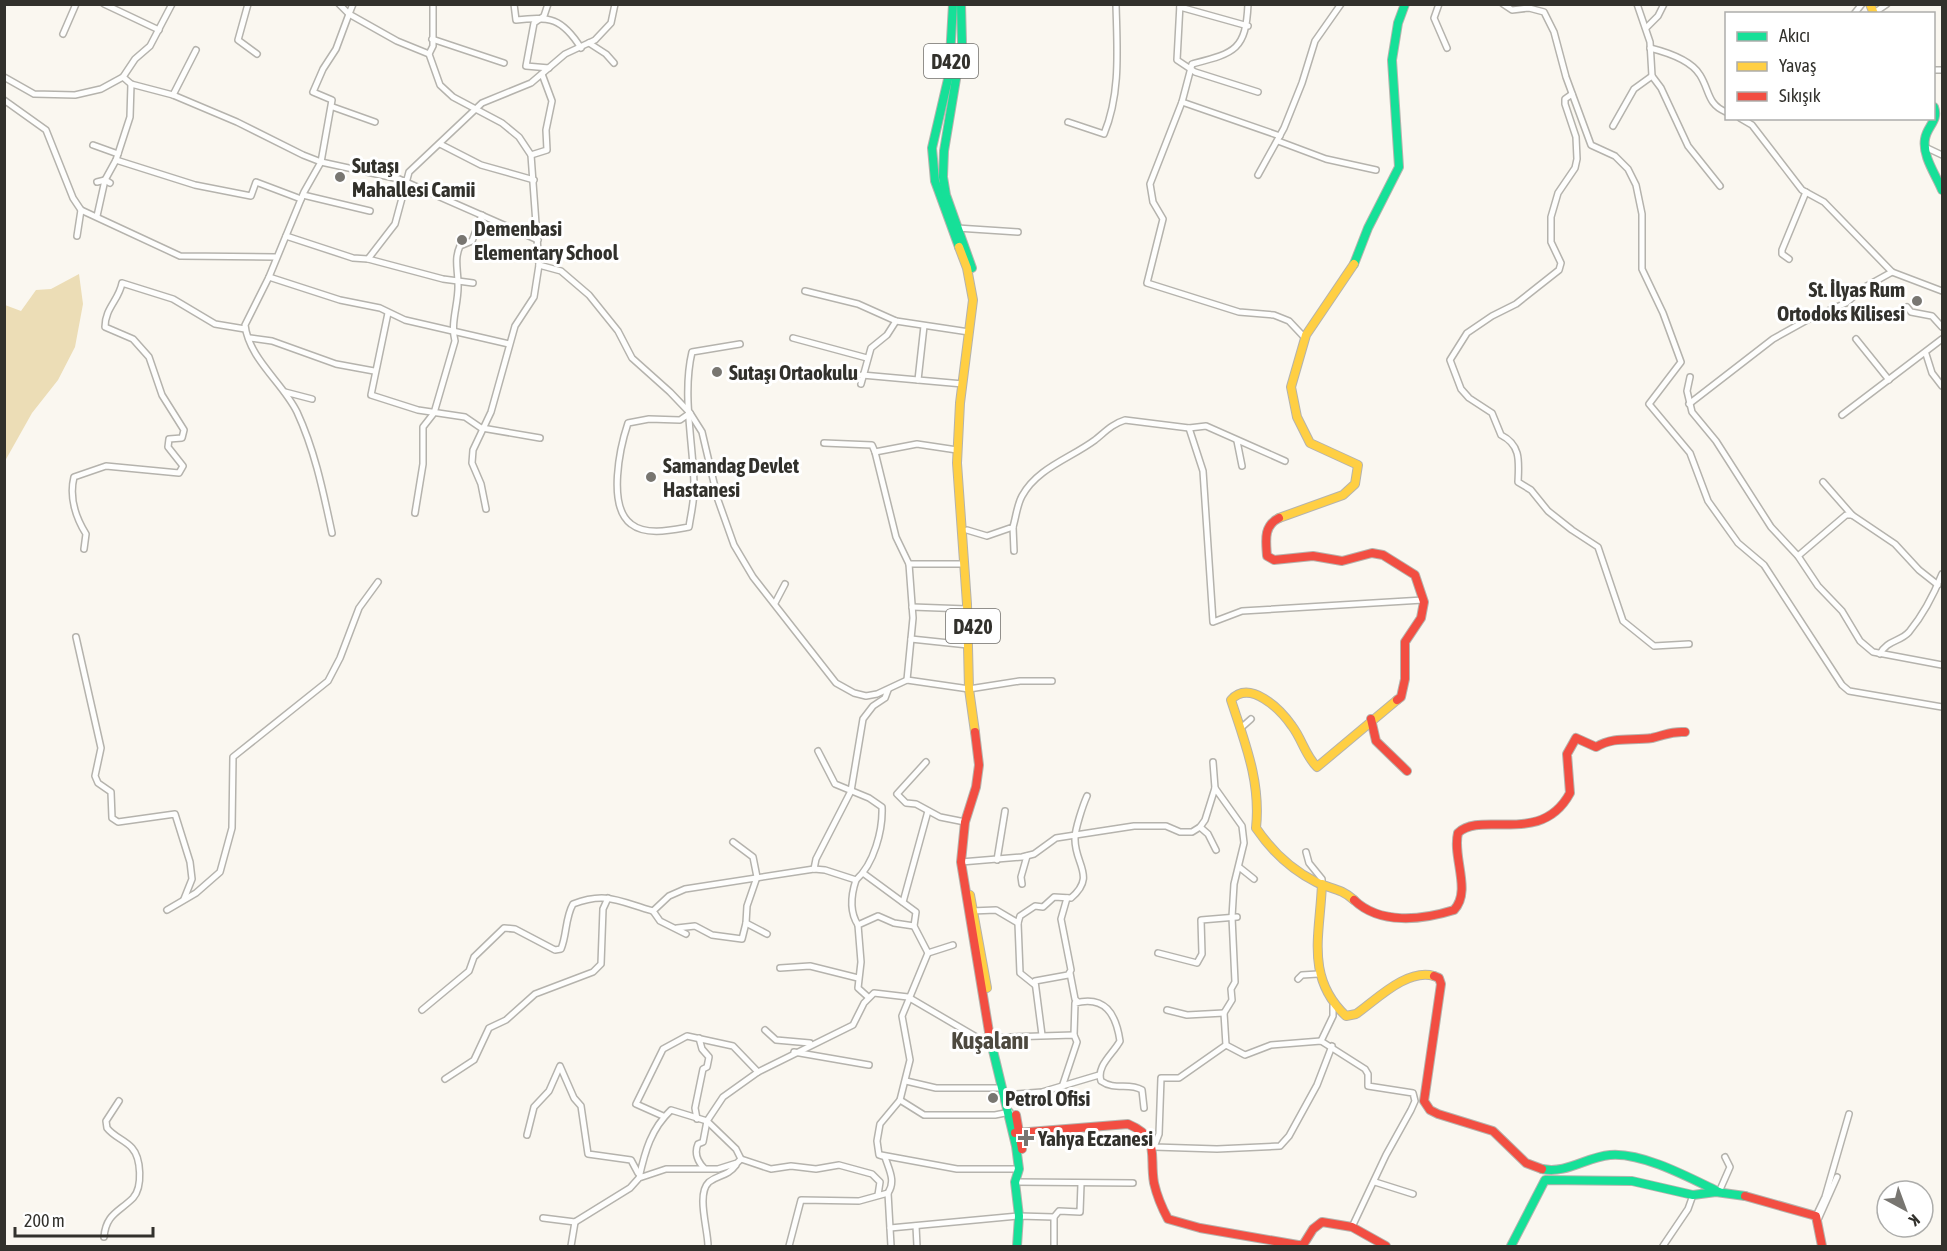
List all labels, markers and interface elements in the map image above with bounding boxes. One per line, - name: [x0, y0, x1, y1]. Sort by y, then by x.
- legend: [1725, 12, 1935, 120]
- text: Akıcı: [1779, 25, 1810, 46]
- road number: D420: [924, 44, 978, 78]
- text: Yavaş: [1779, 55, 1816, 76]
- text: Sıkışık: [1779, 85, 1821, 106]
- place label: Sutaşı Mahallesi Camii: [352, 153, 475, 201]
- marker: Sutaşı Mahallesi Camii: [333, 170, 347, 184]
- place label: Demenbasi Elementary School: [474, 216, 619, 264]
- marker: Demenbasi Elementary School: [455, 233, 469, 247]
- place label: St. İlyas Rum Ortodoks Kilisesi: [1777, 277, 1905, 325]
- marker: St. İlyas Rum Ortodoks Kilisesi: [1910, 294, 1924, 308]
- place label: Sutaşı Ortaokulu: [729, 360, 858, 384]
- marker: Sutaşı Ortaokulu: [710, 365, 724, 379]
- place label: Samandag Devlet Hastanesi: [663, 453, 799, 501]
- marker: Samandag Devlet Hastanesi: [644, 470, 658, 484]
- road number: D420: [946, 609, 1000, 643]
- district label: Kuşalanı: [951, 1027, 1029, 1054]
- place label: Petrol Ofisi: [1005, 1086, 1090, 1110]
- marker: Petrol Ofisi: [986, 1091, 1000, 1105]
- place label: Yahya Eczanesi: [1037, 1126, 1153, 1150]
- marker: Yahya Eczanesi: [1019, 1131, 1033, 1145]
- north arrow: [1875, 1179, 1935, 1239]
- scale bar: [15, 1200, 153, 1238]
- text: 200 m: [24, 1210, 65, 1231]
- text: K: [1906, 1211, 1924, 1230]

